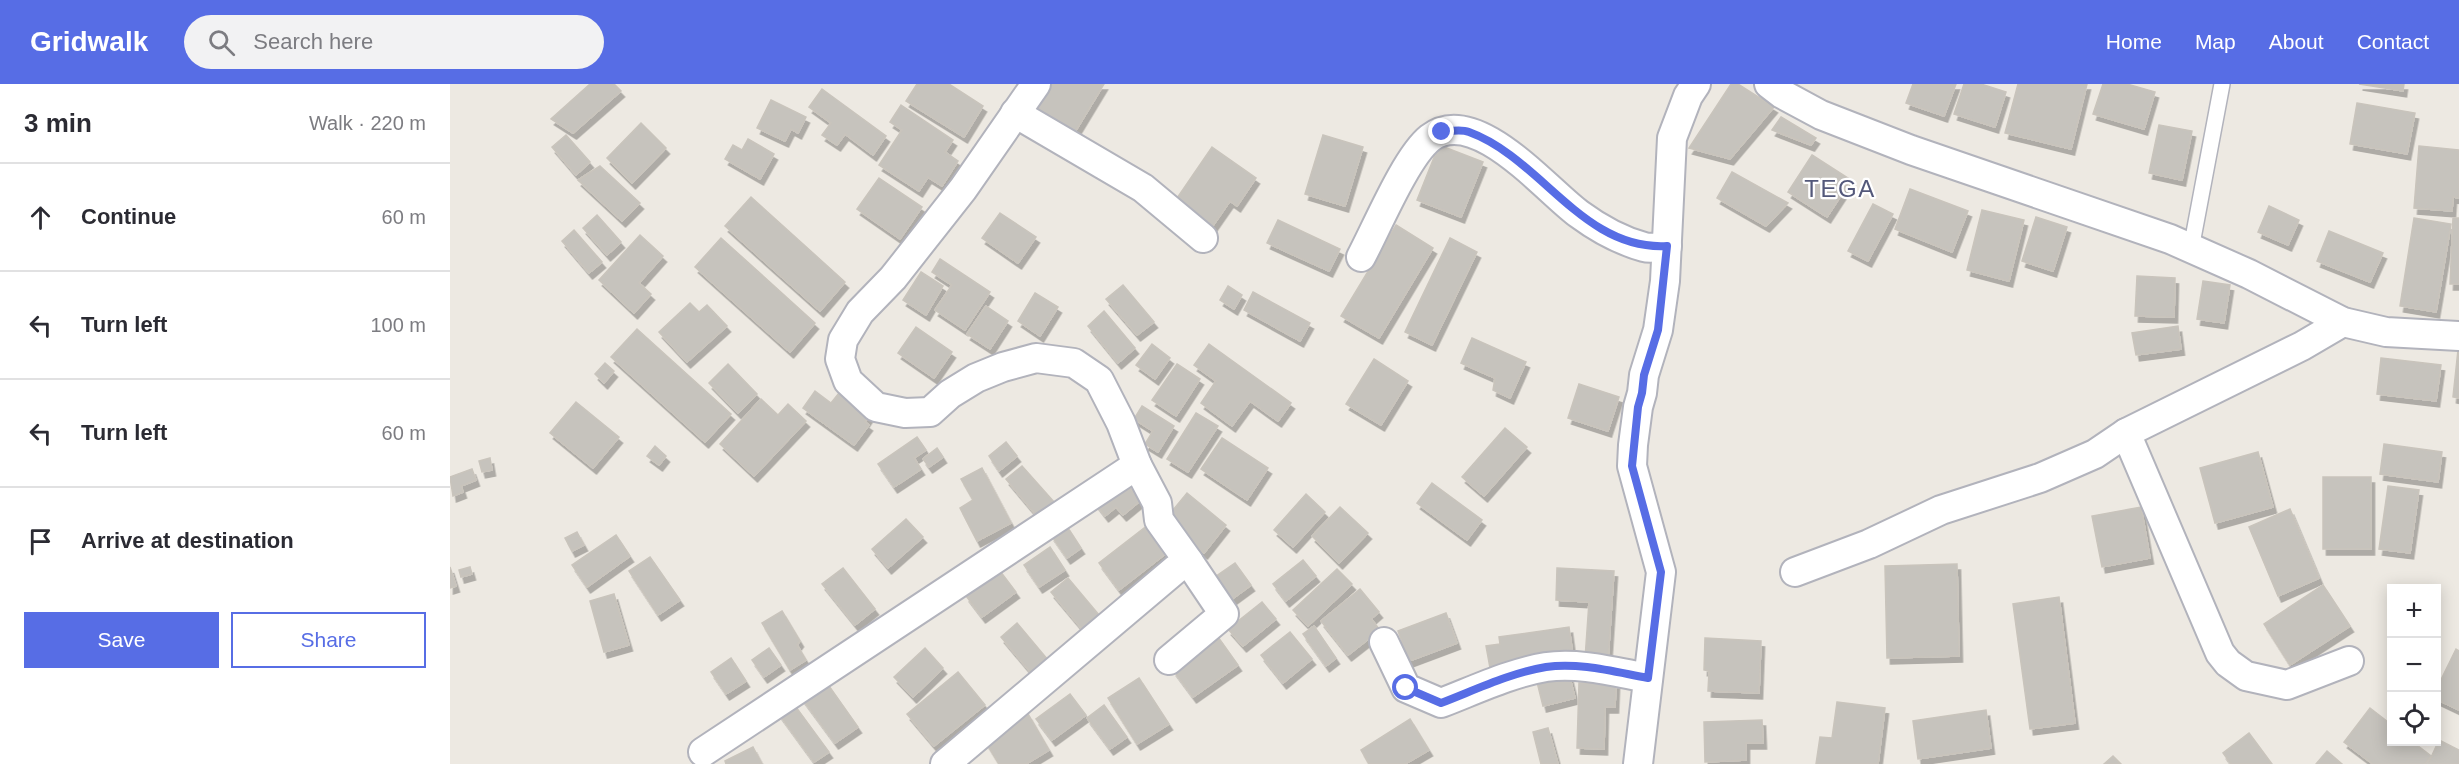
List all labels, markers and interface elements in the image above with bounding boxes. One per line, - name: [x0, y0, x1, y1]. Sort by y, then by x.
- search box: [184, 15, 604, 69]
- text: Gridwalk: [30, 26, 148, 57]
- icon: search: [205, 26, 238, 59]
- text: Search here: [253, 29, 373, 54]
- text: Home: [2106, 30, 2162, 53]
- text: Map: [2195, 30, 2236, 53]
- text: About: [2269, 30, 2324, 53]
- text: Contact: [2357, 30, 2429, 53]
- text: 3 min: [24, 108, 92, 138]
- text: Walk · 220 m: [309, 112, 426, 134]
- route end: [1428, 118, 1454, 144]
- district label: TEGA: [1804, 175, 1876, 202]
- icon: ahead: [24, 201, 57, 234]
- text: Continue: [81, 204, 176, 229]
- text: 60 m: [382, 206, 426, 228]
- icon: left: [24, 309, 57, 342]
- text: Turn left: [81, 312, 167, 337]
- text: 100 m: [370, 314, 426, 336]
- icon: left: [24, 417, 57, 450]
- text: Turn left: [81, 420, 167, 445]
- text: 60 m: [382, 422, 426, 444]
- icon: arrive: [24, 525, 57, 558]
- text: Arrive at destination: [81, 528, 294, 553]
- map controls: [2387, 584, 2441, 746]
- button: +: [2387, 584, 2441, 638]
- button: Save: [24, 612, 219, 668]
- button: Share: [231, 612, 426, 668]
- button: −: [2387, 638, 2441, 692]
- route start: [1392, 674, 1418, 700]
- button: locate: [2387, 692, 2441, 746]

